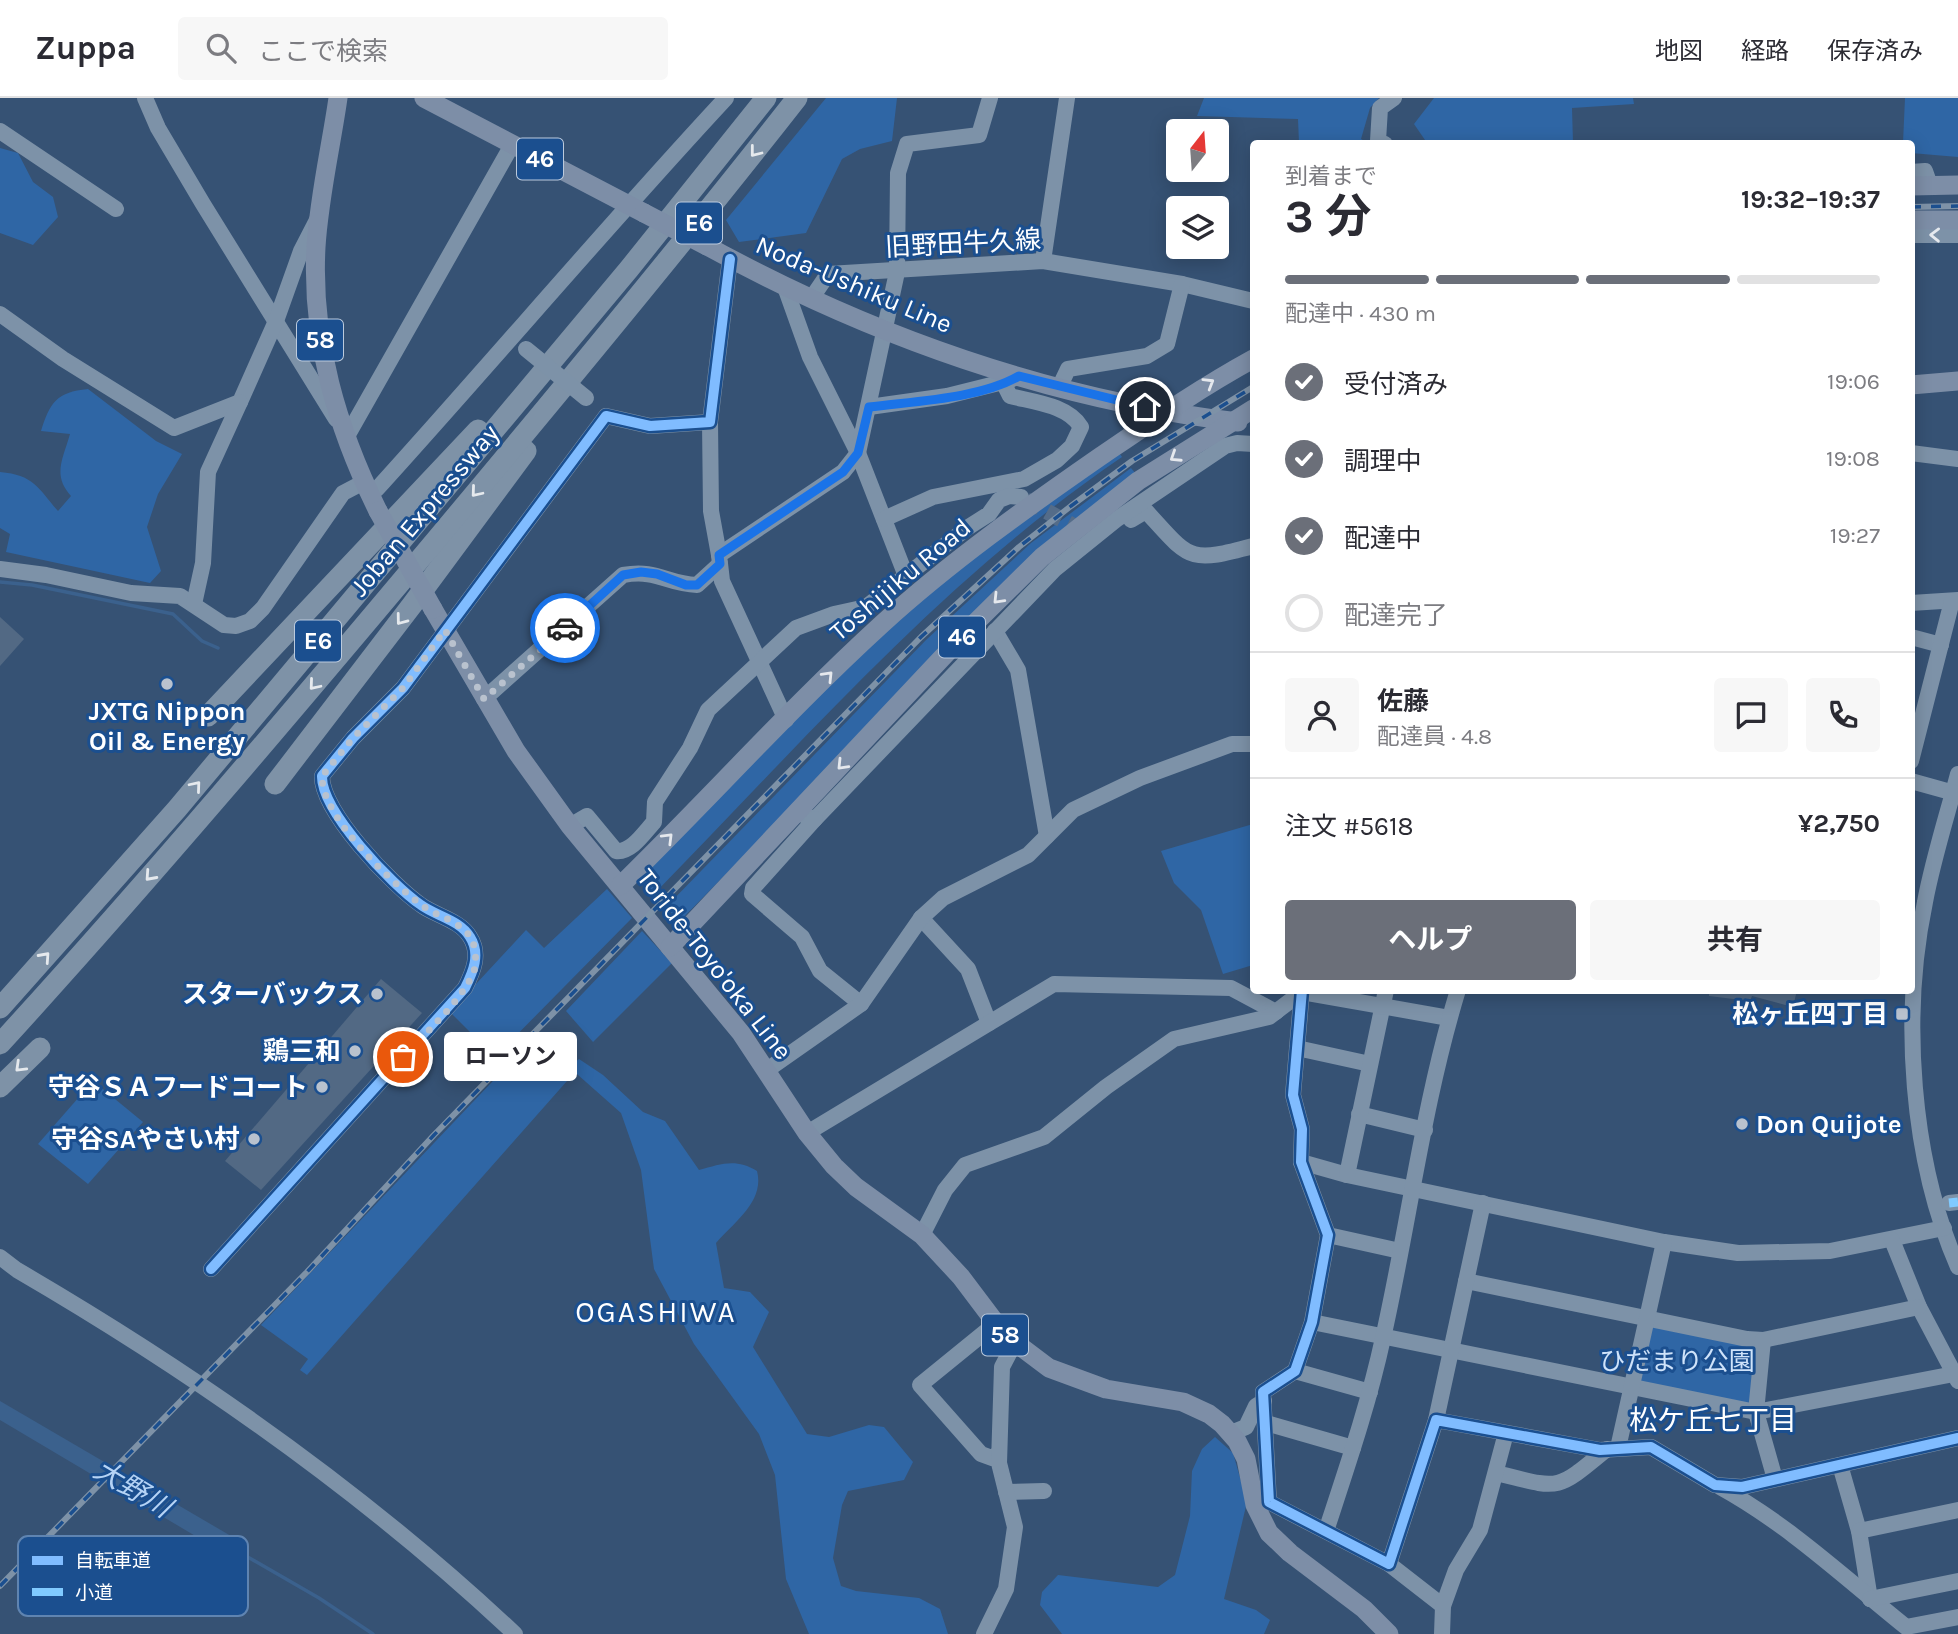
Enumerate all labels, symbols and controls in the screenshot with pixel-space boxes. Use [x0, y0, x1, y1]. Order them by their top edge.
search box [178, 17, 668, 80]
text: Zuppa [35, 29, 136, 67]
icon: search [202, 29, 240, 67]
text: ここで検索 [258, 36, 388, 67]
text: 地図 [1655, 37, 1703, 65]
text: 経路 [1741, 37, 1789, 65]
text: 保存済み [1827, 37, 1923, 65]
north arrow [1166, 119, 1228, 182]
map controls [1166, 119, 1229, 259]
road number: 46 [517, 138, 563, 180]
one-way arrow [751, 144, 764, 156]
text: 到着まで [1285, 163, 1377, 190]
text: 19:32–19:37 [1741, 184, 1880, 215]
text: 3 分 [1285, 190, 1371, 244]
button: layers [1166, 196, 1229, 259]
road number: E6 [676, 202, 722, 244]
street label: 旧野田牛久線 [884, 224, 1042, 263]
one-way arrow [1929, 227, 1939, 243]
street label: Noda-Ushiku Line [751, 229, 957, 340]
text: 配達中 · 430 m [1285, 300, 1436, 327]
road number: 58 [297, 320, 343, 360]
icon: check [1285, 363, 1323, 401]
text: 19:06 [1827, 368, 1880, 395]
text: 受付済み [1344, 369, 1448, 400]
pin [1115, 377, 1175, 437]
one-way arrow [1201, 379, 1214, 392]
icon: home [1126, 388, 1164, 426]
street label: Joban Expressway [343, 418, 505, 603]
icon: check [1285, 440, 1323, 478]
text: 19:08 [1826, 445, 1880, 472]
text: 調理中 [1344, 446, 1422, 477]
one-way arrow [1170, 449, 1183, 462]
one-way arrow [472, 484, 484, 497]
street label: Toshijiku Road [823, 511, 977, 647]
icon: check [1285, 517, 1323, 555]
text: 19:27 [1830, 522, 1880, 549]
text: 配達中 [1344, 523, 1422, 554]
one-way arrow [994, 591, 1007, 604]
courier [530, 593, 600, 663]
text: 配達完了 [1344, 600, 1448, 631]
icon: car [546, 609, 584, 647]
one-way arrow [397, 612, 410, 625]
road number: 46 [939, 616, 985, 658]
road number: E6 [295, 620, 341, 662]
one-way arrow [820, 671, 833, 684]
marker: JXTG Nippon Oil & Energy [159, 676, 175, 692]
one-way arrow [310, 677, 322, 690]
button: person [1285, 678, 1359, 752]
button: chat [1714, 678, 1788, 752]
button: phone [1806, 678, 1880, 752]
text: 佐藤 [1377, 686, 1429, 717]
place label: JXTG Nippon Oil & Energy [88, 696, 246, 757]
text: 配達員 · 4.8 [1377, 723, 1492, 750]
one-way arrow [837, 757, 850, 770]
one-way arrow [188, 782, 200, 795]
text: ¥2,750 [1798, 808, 1880, 839]
text: 注文 #5618 [1285, 811, 1414, 842]
one-way arrow [660, 833, 673, 846]
street label: Toride-Toyo'oka Line [631, 863, 799, 1066]
one-way arrow [146, 868, 158, 881]
button: ヘルプ [1285, 900, 1576, 980]
button: 共有 [1590, 900, 1880, 980]
one-way arrow [37, 952, 50, 965]
place label: スターバックス [182, 979, 363, 1010]
marker: スターバックス [369, 986, 385, 1002]
place label: 松ヶ丘四丁目 [1732, 999, 1888, 1030]
marker: 松ヶ丘四丁目 [1894, 1006, 1910, 1022]
pin [373, 1027, 433, 1087]
callout: ローソン [445, 1032, 578, 1082]
place label: 鶏三和 [263, 1036, 341, 1067]
icon: bag [384, 1038, 422, 1076]
marker: 鶏三和 [347, 1043, 363, 1059]
text: ローソン [465, 1043, 557, 1070]
one-way arrow [15, 1059, 28, 1072]
place label: 守谷ＳＡフードコート [48, 1072, 308, 1103]
marker: 守谷ＳＡフードコート [314, 1079, 330, 1095]
place label: Don Quijote [1756, 1109, 1901, 1140]
marker: Don Quijote [1734, 1116, 1750, 1132]
place label: 守谷SAやさい村 [51, 1124, 240, 1155]
marker: 守谷SAやさい村 [246, 1131, 262, 1147]
district label: OGASHIWA [575, 1294, 737, 1330]
road number: 58 [982, 1315, 1028, 1356]
park label: ひだまり公園 [1599, 1346, 1755, 1377]
district label: 松ケ丘七丁目 [1629, 1404, 1797, 1437]
water label: 大野川 [88, 1453, 180, 1526]
legend [18, 1536, 248, 1616]
text: 自転車道 [75, 1550, 151, 1572]
text: 小道 [75, 1582, 113, 1604]

